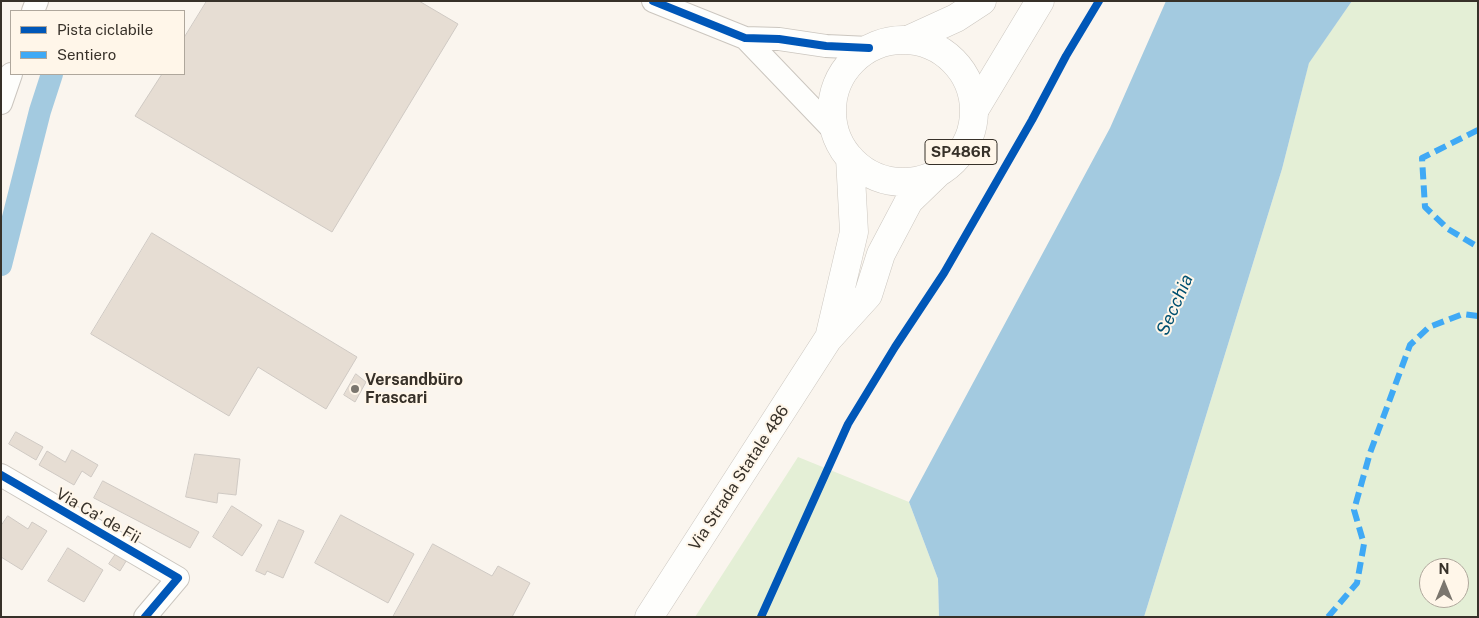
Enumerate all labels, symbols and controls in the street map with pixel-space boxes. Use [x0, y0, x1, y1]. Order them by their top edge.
legend [10, 10, 185, 75]
text: Pista ciclabile [57, 21, 153, 38]
text: Sentiero [57, 46, 116, 63]
road number: SP486R [925, 140, 997, 164]
water label: Secchia [1152, 271, 1198, 339]
place label: Versandbüro Frascari [365, 370, 463, 408]
marker: Versandbüro Frascari [349, 383, 361, 395]
street label: Via Strada Statale 486 [685, 402, 793, 554]
street label: Via Ca' de Fii [52, 484, 144, 548]
north arrow [1419, 558, 1469, 608]
text: N [1439, 561, 1449, 577]

